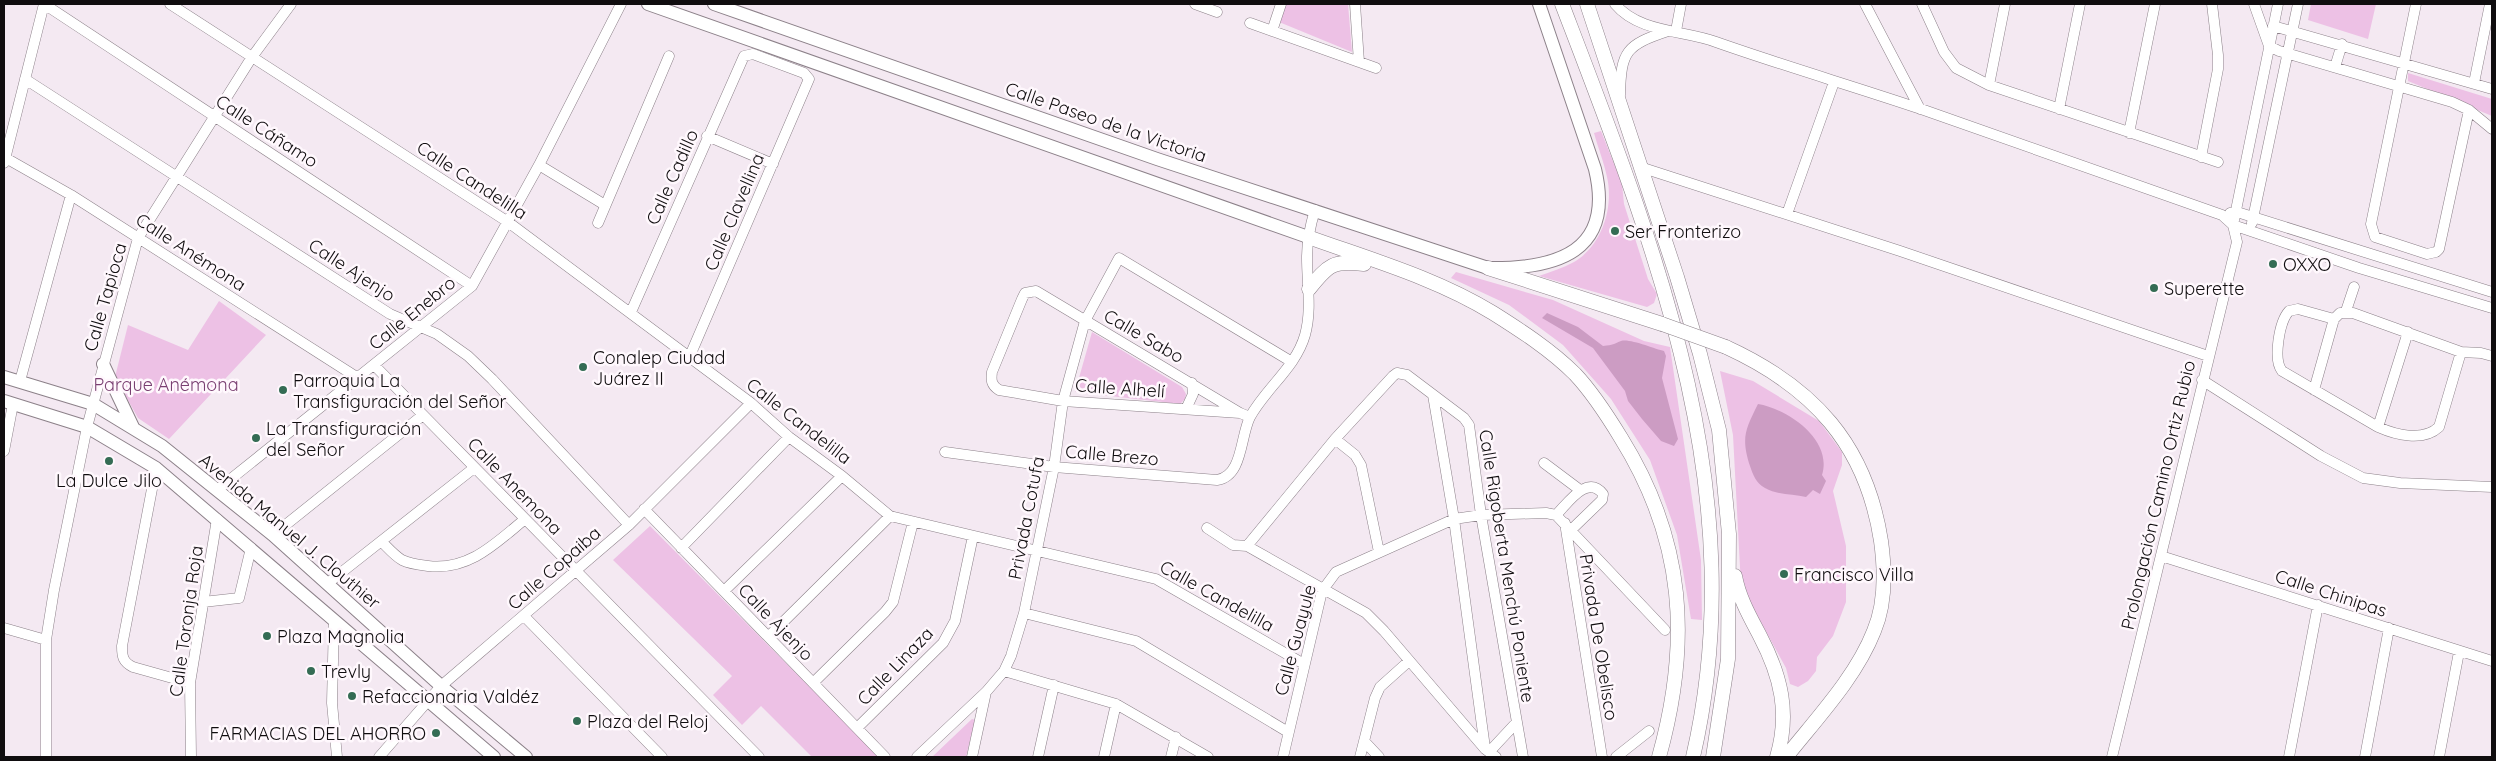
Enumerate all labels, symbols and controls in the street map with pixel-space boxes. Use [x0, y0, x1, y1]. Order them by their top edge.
street label: Calle Paseo de la Victoria [1002, 77, 1210, 167]
street label: Calle Cáñamo [212, 89, 322, 173]
street label: Calle Cadillo [641, 126, 703, 228]
street label: Calle Candelilla [412, 136, 532, 224]
street label: Calle Clavellina [699, 150, 769, 274]
street label: Calle Anémona [132, 208, 250, 296]
place label: Ser Fronterizo [1625, 220, 1741, 243]
marker: Ser Fronterizo [1609, 225, 1621, 237]
street label: Calle Ajenjo [304, 233, 400, 307]
street label: Calle Tapioca [79, 240, 131, 354]
place label: OXXO [2283, 253, 2331, 276]
marker: OXXO [2267, 258, 2279, 270]
street label: Calle Enebro [364, 271, 460, 355]
place label: Superette [2164, 277, 2244, 300]
marker: Superette [2148, 282, 2160, 294]
street label: Calle Sabo [1100, 304, 1188, 368]
place label: Conalep Ciudad Juárez II [593, 346, 725, 390]
street label: Prolongación Camino Ortiz Rubio [2116, 358, 2200, 632]
marker: Conalep Ciudad Juárez II [577, 361, 589, 373]
place label: Parroquia La Transfiguración del Señor [293, 369, 507, 413]
park label: Parque Anémona [93, 373, 239, 396]
street label: Calle Candelilla [742, 373, 856, 469]
street label: Calle Alhelí [1074, 373, 1166, 403]
marker: Parroquia La Transfiguración del Señor [277, 384, 289, 396]
place label: La Transfiguración del Señor [266, 417, 421, 461]
street label: Calle Rigoberta Menchú Poniente [1474, 428, 1540, 704]
marker: La Transfiguración del Señor [250, 432, 262, 444]
street label: Calle Anemona [463, 432, 567, 540]
street label: Calle Brezo [1064, 439, 1160, 471]
street label: Avenida Manuel J. Clouthier [195, 448, 386, 614]
street label: Privada Cotufa [1003, 454, 1049, 582]
marker: La Dulce Jilo [103, 455, 115, 467]
place label: La Dulce Jilo [56, 469, 162, 492]
street label: Calle Copaiba [503, 521, 605, 615]
street label: Calle Toronja Roja [164, 544, 208, 698]
street label: Privada De Obelisco [1574, 552, 1624, 722]
street label: Calle Candelilla [1156, 555, 1278, 637]
place label: Francisco Villa [1794, 563, 1914, 586]
street label: Calle Chinipas [2272, 564, 2390, 622]
marker: Francisco Villa [1778, 568, 1790, 580]
street label: Calle Ajenjo [733, 579, 819, 665]
street label: Calle Guayule [1269, 582, 1321, 698]
street label: Calle Linaza [852, 622, 938, 710]
place label: Plaza Magnolia [277, 625, 404, 648]
marker: Plaza Magnolia [261, 630, 273, 642]
place label: Trevly [321, 660, 371, 683]
marker: Trevly [305, 665, 317, 677]
place label: Refaccionaria Valdéz [362, 685, 539, 708]
marker: Refaccionaria Valdéz [346, 690, 358, 702]
place label: Plaza del Reloj [587, 710, 709, 733]
marker: Plaza del Reloj [571, 715, 583, 727]
place label: FARMACIAS DEL AHORRO [210, 722, 426, 745]
marker: FARMACIAS DEL AHORRO [430, 727, 442, 739]

